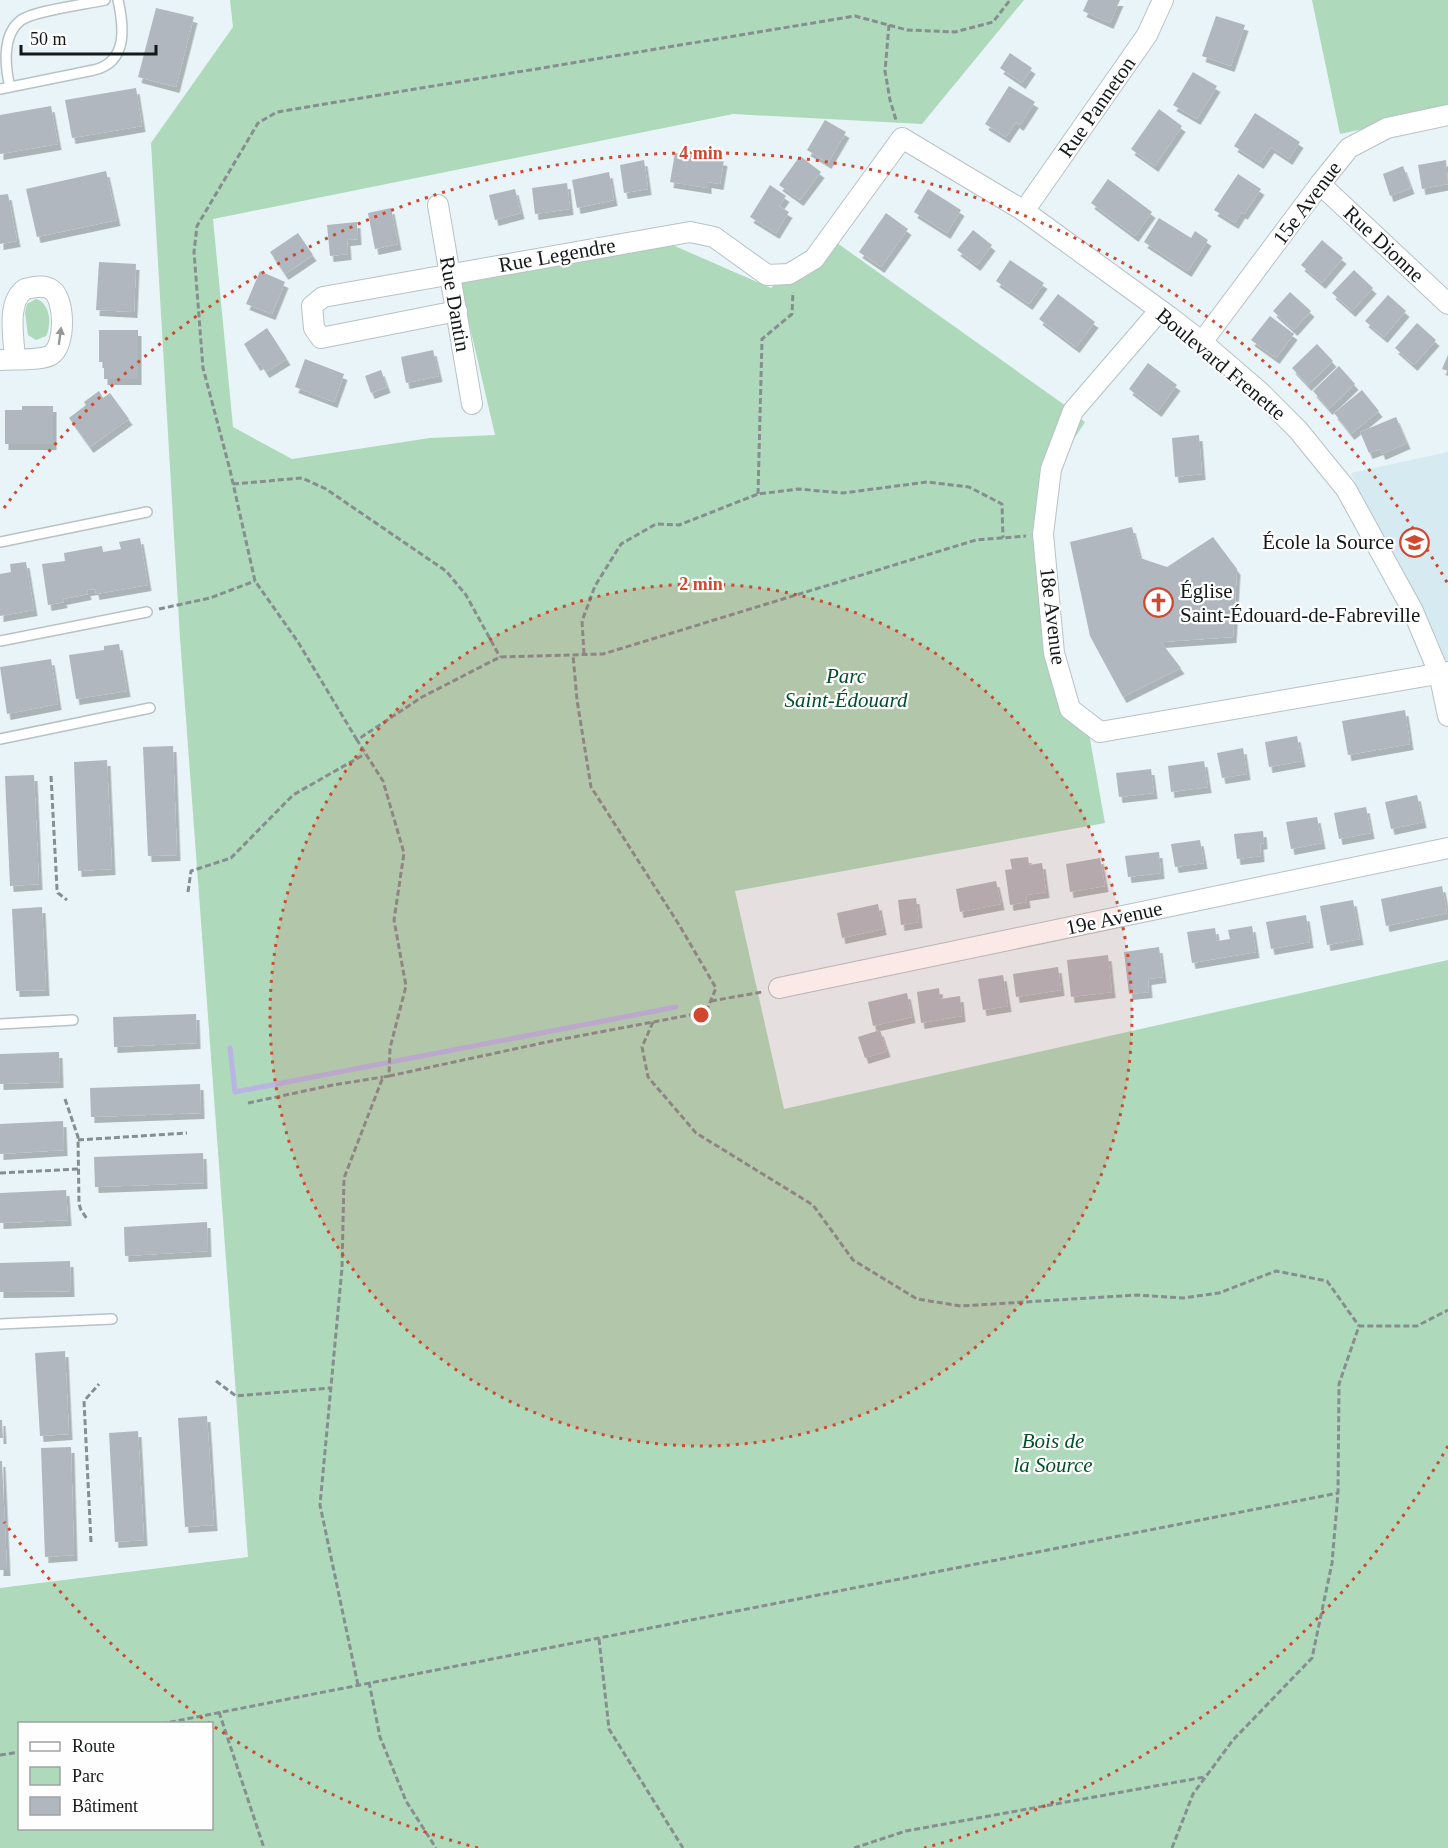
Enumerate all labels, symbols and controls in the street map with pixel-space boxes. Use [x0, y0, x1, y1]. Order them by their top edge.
scale bar [21, 18, 156, 56]
text: 50 m [30, 29, 67, 49]
street label: Rue Panneton [1054, 52, 1141, 162]
text: 4 min [679, 143, 723, 163]
street label: 15e Avenue [1268, 157, 1346, 249]
street label: Rue Dionne [1339, 201, 1429, 287]
street label: Rue Legendre [497, 233, 617, 277]
street label: Rue Dantin [435, 255, 475, 354]
street label: Boulevard Frenette [1151, 303, 1291, 425]
one-way arrow [55, 327, 64, 346]
school or university icon: École la Source [1399, 526, 1431, 558]
place label: École la Source [1262, 530, 1394, 554]
street label: 18e Avenue [1035, 566, 1071, 666]
text: 2 min [679, 574, 723, 594]
place label: Église Saint-Édouard-de-Fabreville [1180, 579, 1420, 627]
church icon: Église Saint-Édouard-de-Fabreville [1143, 587, 1175, 619]
park label: Parc Saint-Édouard [785, 664, 908, 712]
street label: 19e Avenue [1063, 896, 1165, 940]
centre of rings [691, 1005, 711, 1025]
park label: Bois de la Source [1013, 1429, 1093, 1477]
legend [18, 1722, 213, 1830]
text: Route [72, 1736, 115, 1756]
text: Parc [72, 1766, 104, 1786]
text: Bâtiment [72, 1796, 138, 1816]

